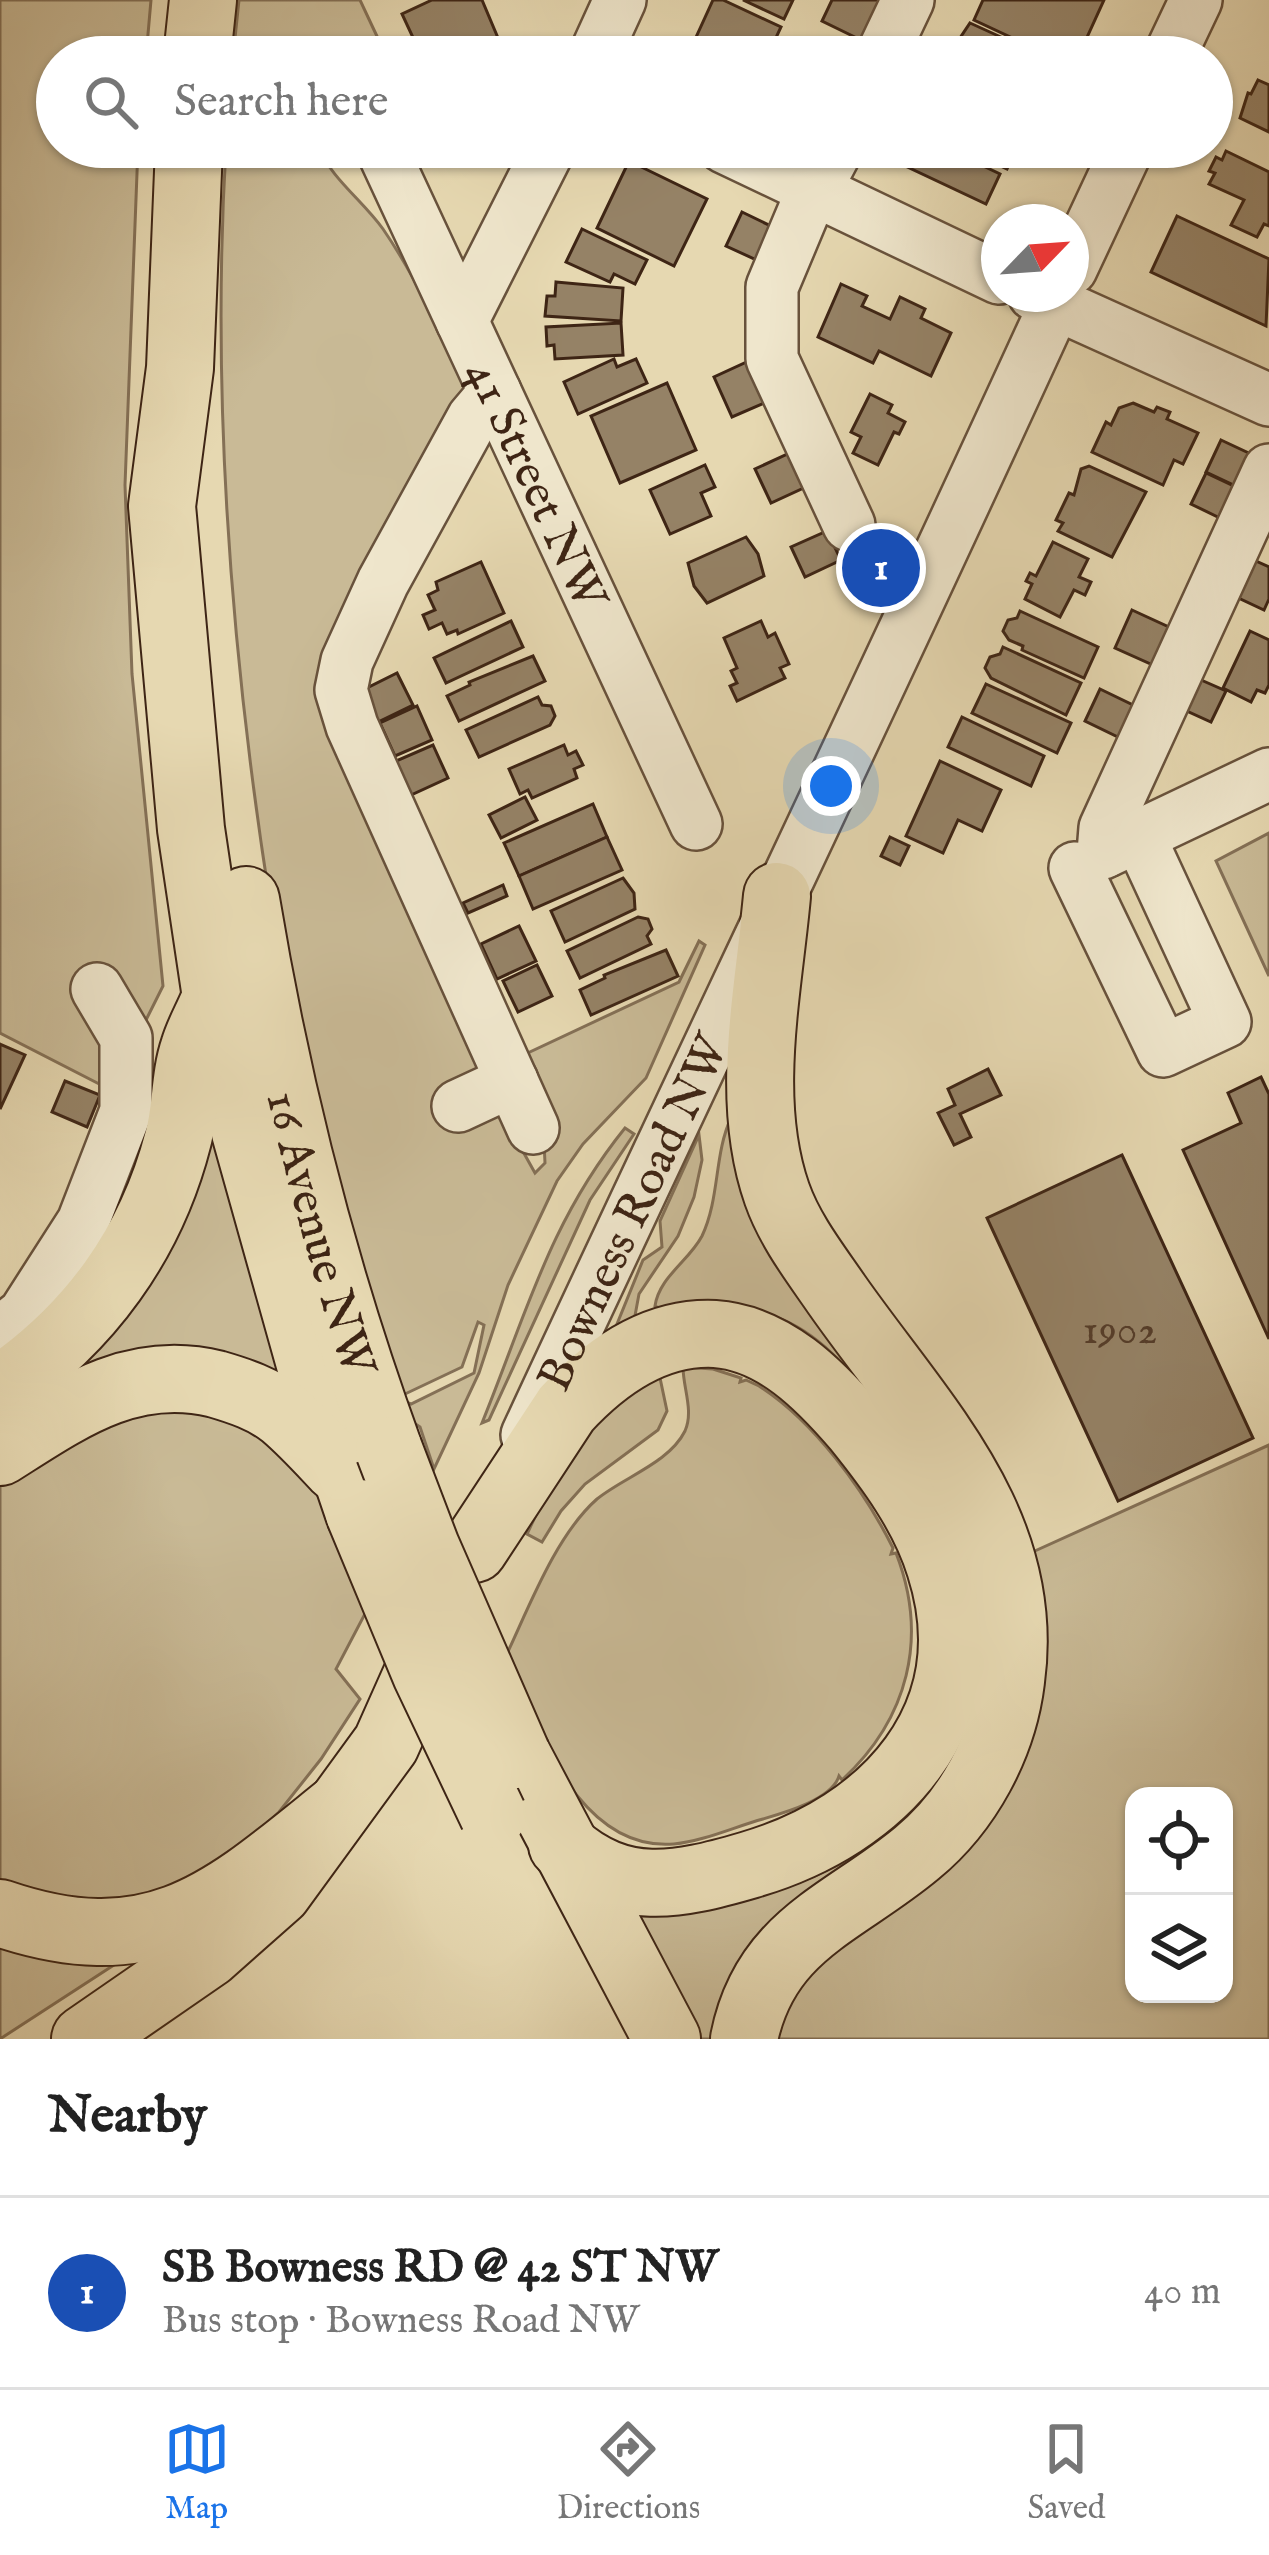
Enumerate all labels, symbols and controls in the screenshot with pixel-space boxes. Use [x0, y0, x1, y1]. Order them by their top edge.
search box [36, 36, 1233, 168]
icon: search [78, 69, 144, 135]
text: Search here [174, 74, 388, 131]
north arrow [981, 204, 1089, 312]
street label: 41 Street NW [450, 351, 619, 623]
pin: 1 [842, 523, 920, 613]
your location [801, 756, 861, 816]
street label: Bowness Road NW [526, 1024, 745, 1402]
street label: 16 Avenue NW [251, 1086, 388, 1387]
house number: 1902 [1083, 1305, 1157, 1358]
map controls [1125, 1787, 1233, 2003]
button: locate [1125, 1787, 1233, 1895]
button: layers [1125, 1895, 1233, 2003]
text: Nearby [48, 2085, 207, 2150]
text: SB Bowness RD @ 42 ST NW [162, 2240, 718, 2297]
text: 1 [80, 2268, 94, 2317]
text: 40 m [1144, 2268, 1221, 2317]
text: Bus stop · Bowness Road NW [162, 2297, 639, 2346]
tab: Map [164, 2416, 230, 2530]
tab: Directions [557, 2416, 700, 2530]
tab: Saved [1027, 2416, 1105, 2530]

